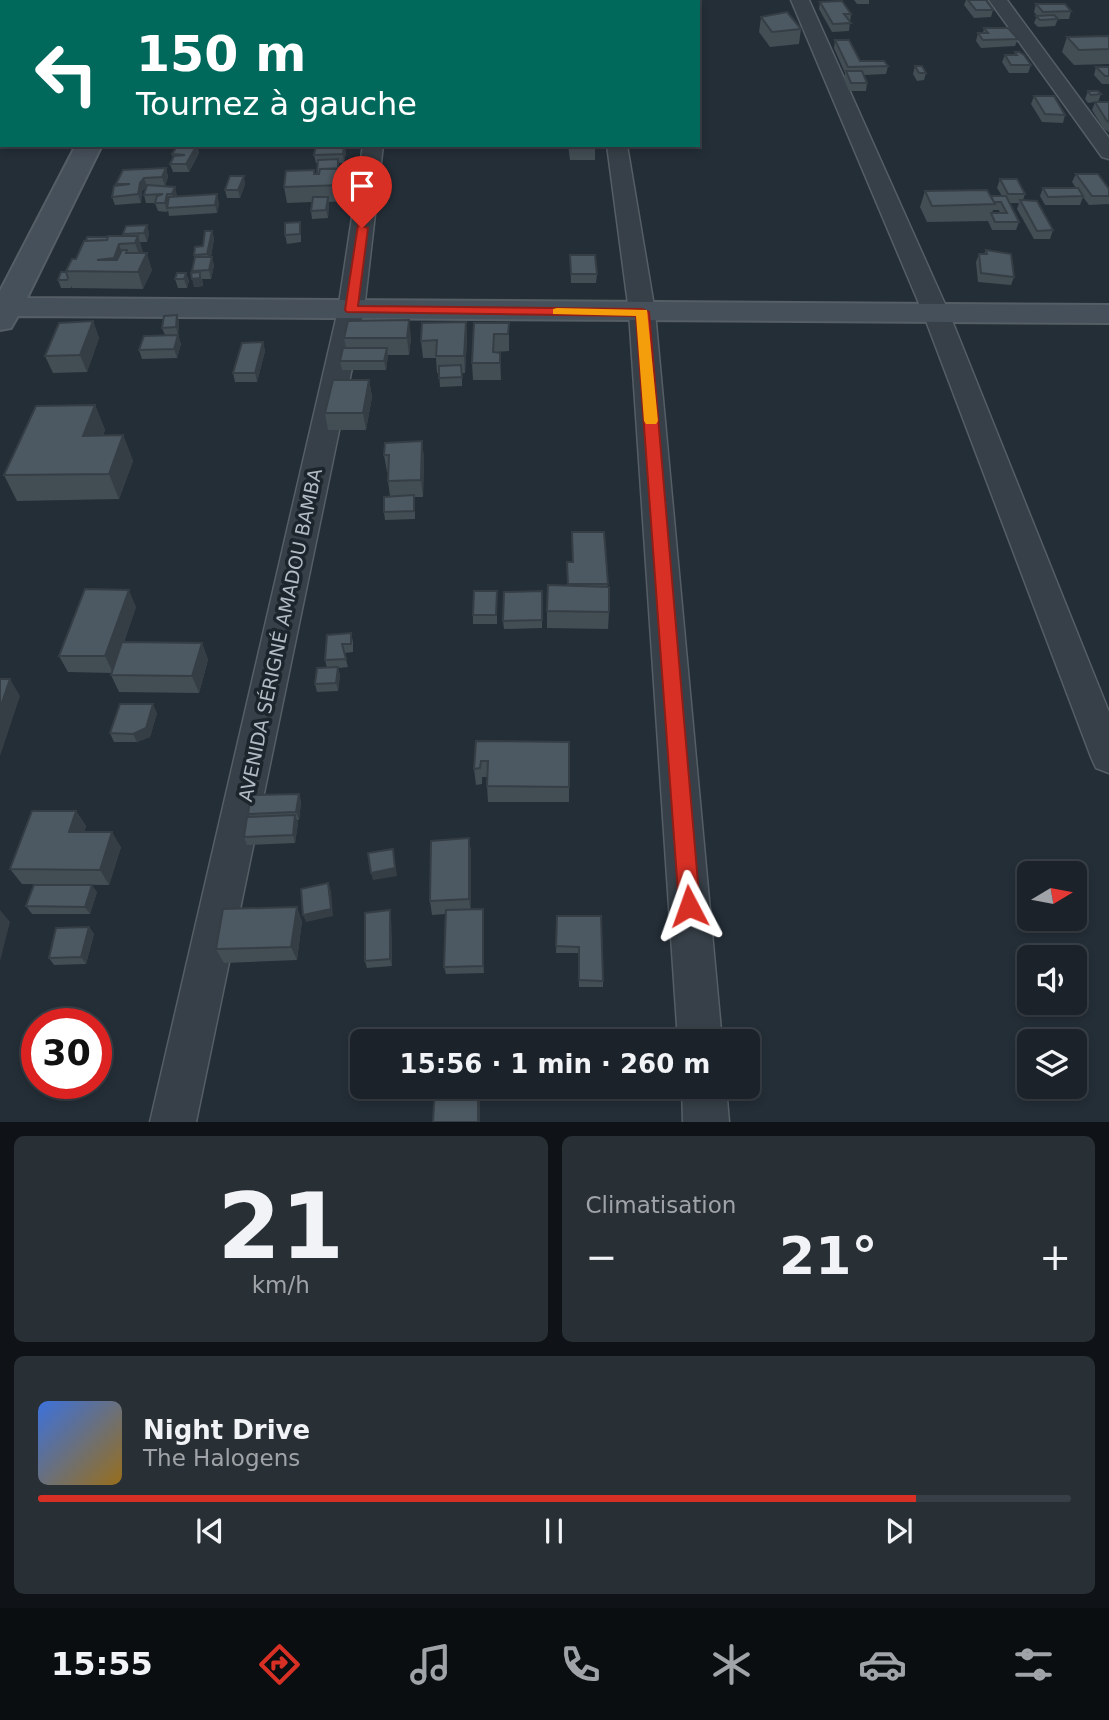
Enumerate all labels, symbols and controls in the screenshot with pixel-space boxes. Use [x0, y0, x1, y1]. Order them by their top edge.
text: 150 m [136, 26, 306, 83]
icon: left [21, 28, 112, 119]
text: Tournez à gauche [136, 85, 417, 123]
pin [332, 156, 392, 228]
icon: arrive [343, 167, 381, 205]
street label: AVENIDA SÉRIGNÉ AMADOU BAMBA [234, 466, 326, 804]
north arrow [1017, 861, 1087, 931]
map controls [1017, 861, 1087, 1099]
position arrow [652, 869, 726, 943]
button: sound [1017, 945, 1087, 1015]
speed limit sign: 30 [21, 1008, 112, 1099]
button: layers [1017, 1029, 1087, 1099]
text: 15:56 · 1 min · 260 m [400, 1049, 710, 1079]
text: 21 [217, 1174, 344, 1279]
text: Climatisation [586, 1192, 736, 1218]
text: 21° [779, 1226, 877, 1286]
text: − [586, 1235, 617, 1279]
text: + [1039, 1235, 1071, 1279]
text: km/h [252, 1272, 310, 1298]
text: Night Drive [143, 1415, 310, 1445]
text: The Halogens [143, 1445, 300, 1471]
icon: previous [191, 1512, 229, 1550]
icon: pause [535, 1512, 573, 1550]
icon: next [880, 1512, 918, 1550]
icon: directions [255, 1640, 304, 1689]
icon: music [406, 1640, 455, 1689]
icon: phone [556, 1640, 605, 1689]
icon: climate [707, 1640, 756, 1689]
icon: car [858, 1640, 907, 1689]
icon: filters [1009, 1640, 1058, 1689]
text: 15:55 [51, 1645, 153, 1683]

